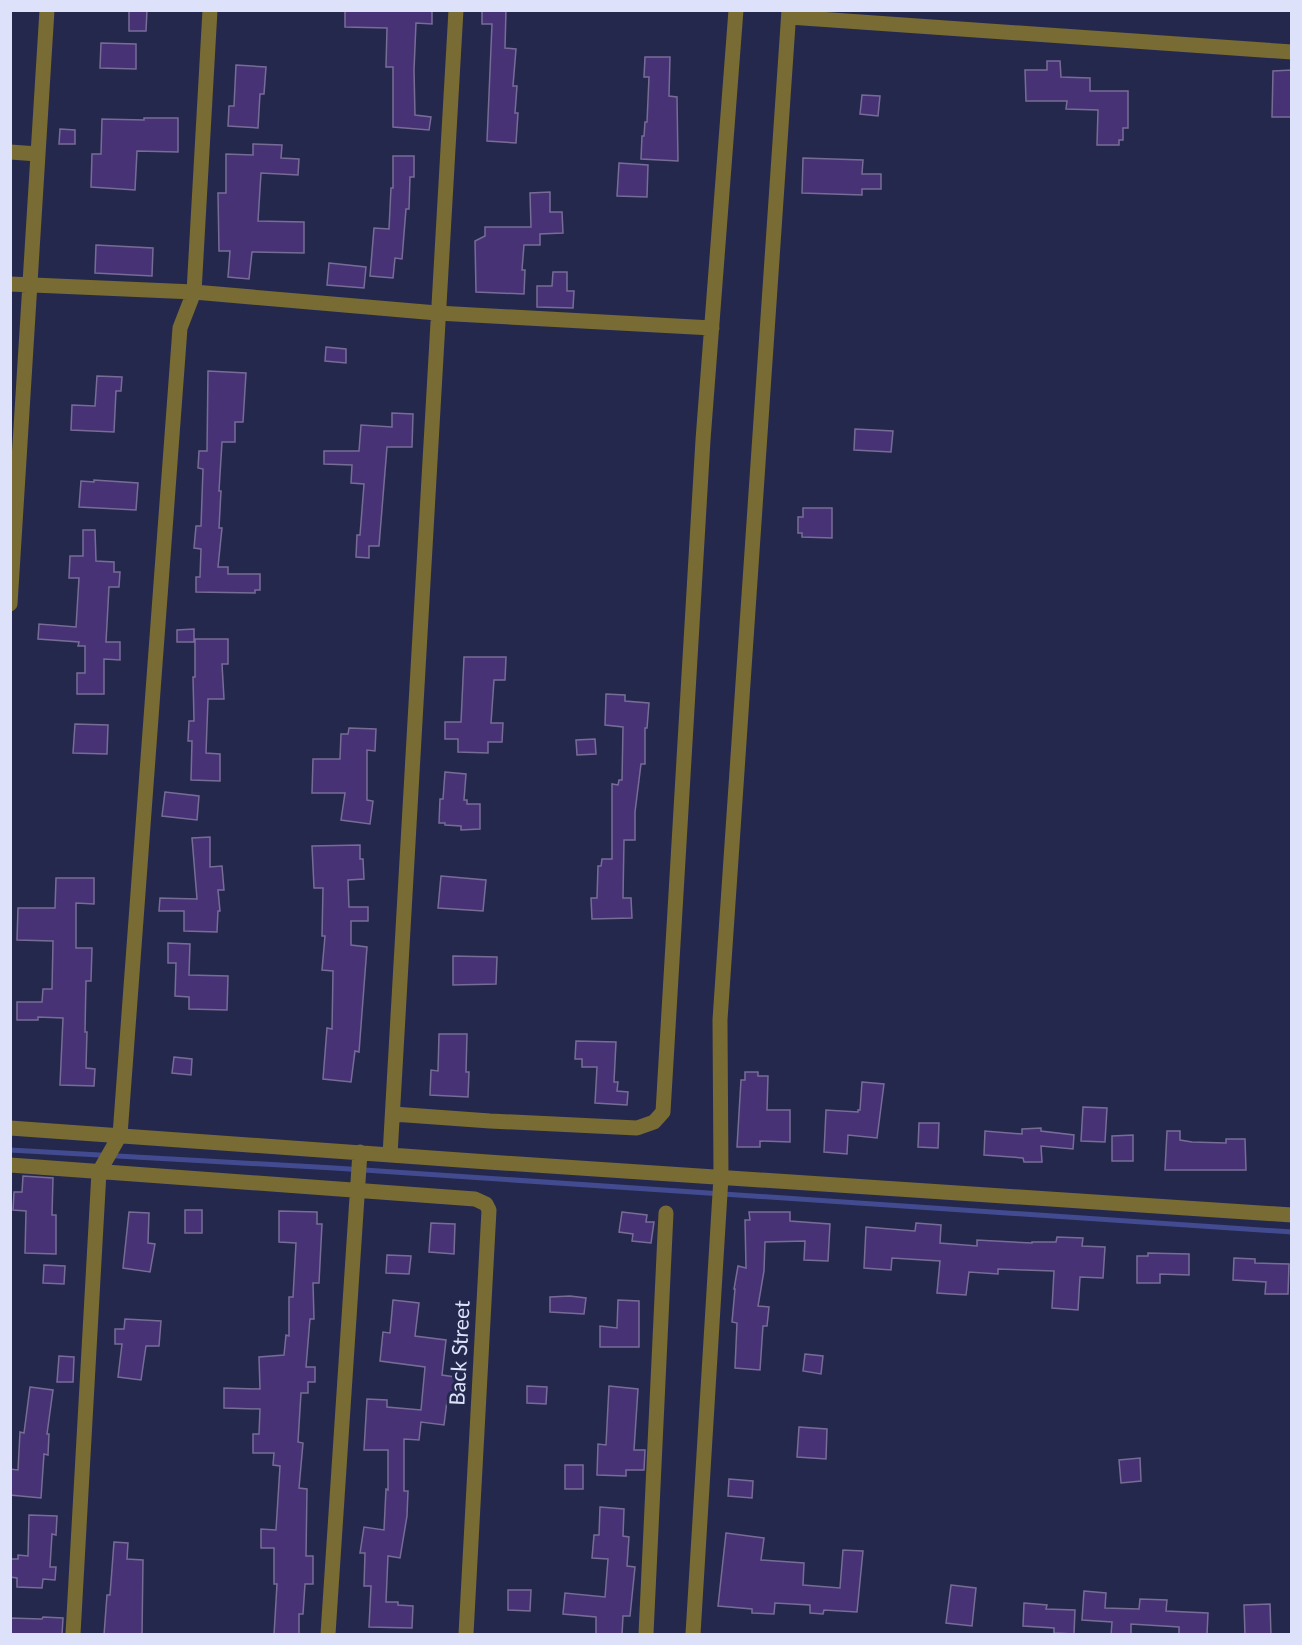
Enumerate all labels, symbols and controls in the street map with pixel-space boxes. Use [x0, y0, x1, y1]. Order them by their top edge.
street label: Back Street [443, 1299, 474, 1406]

